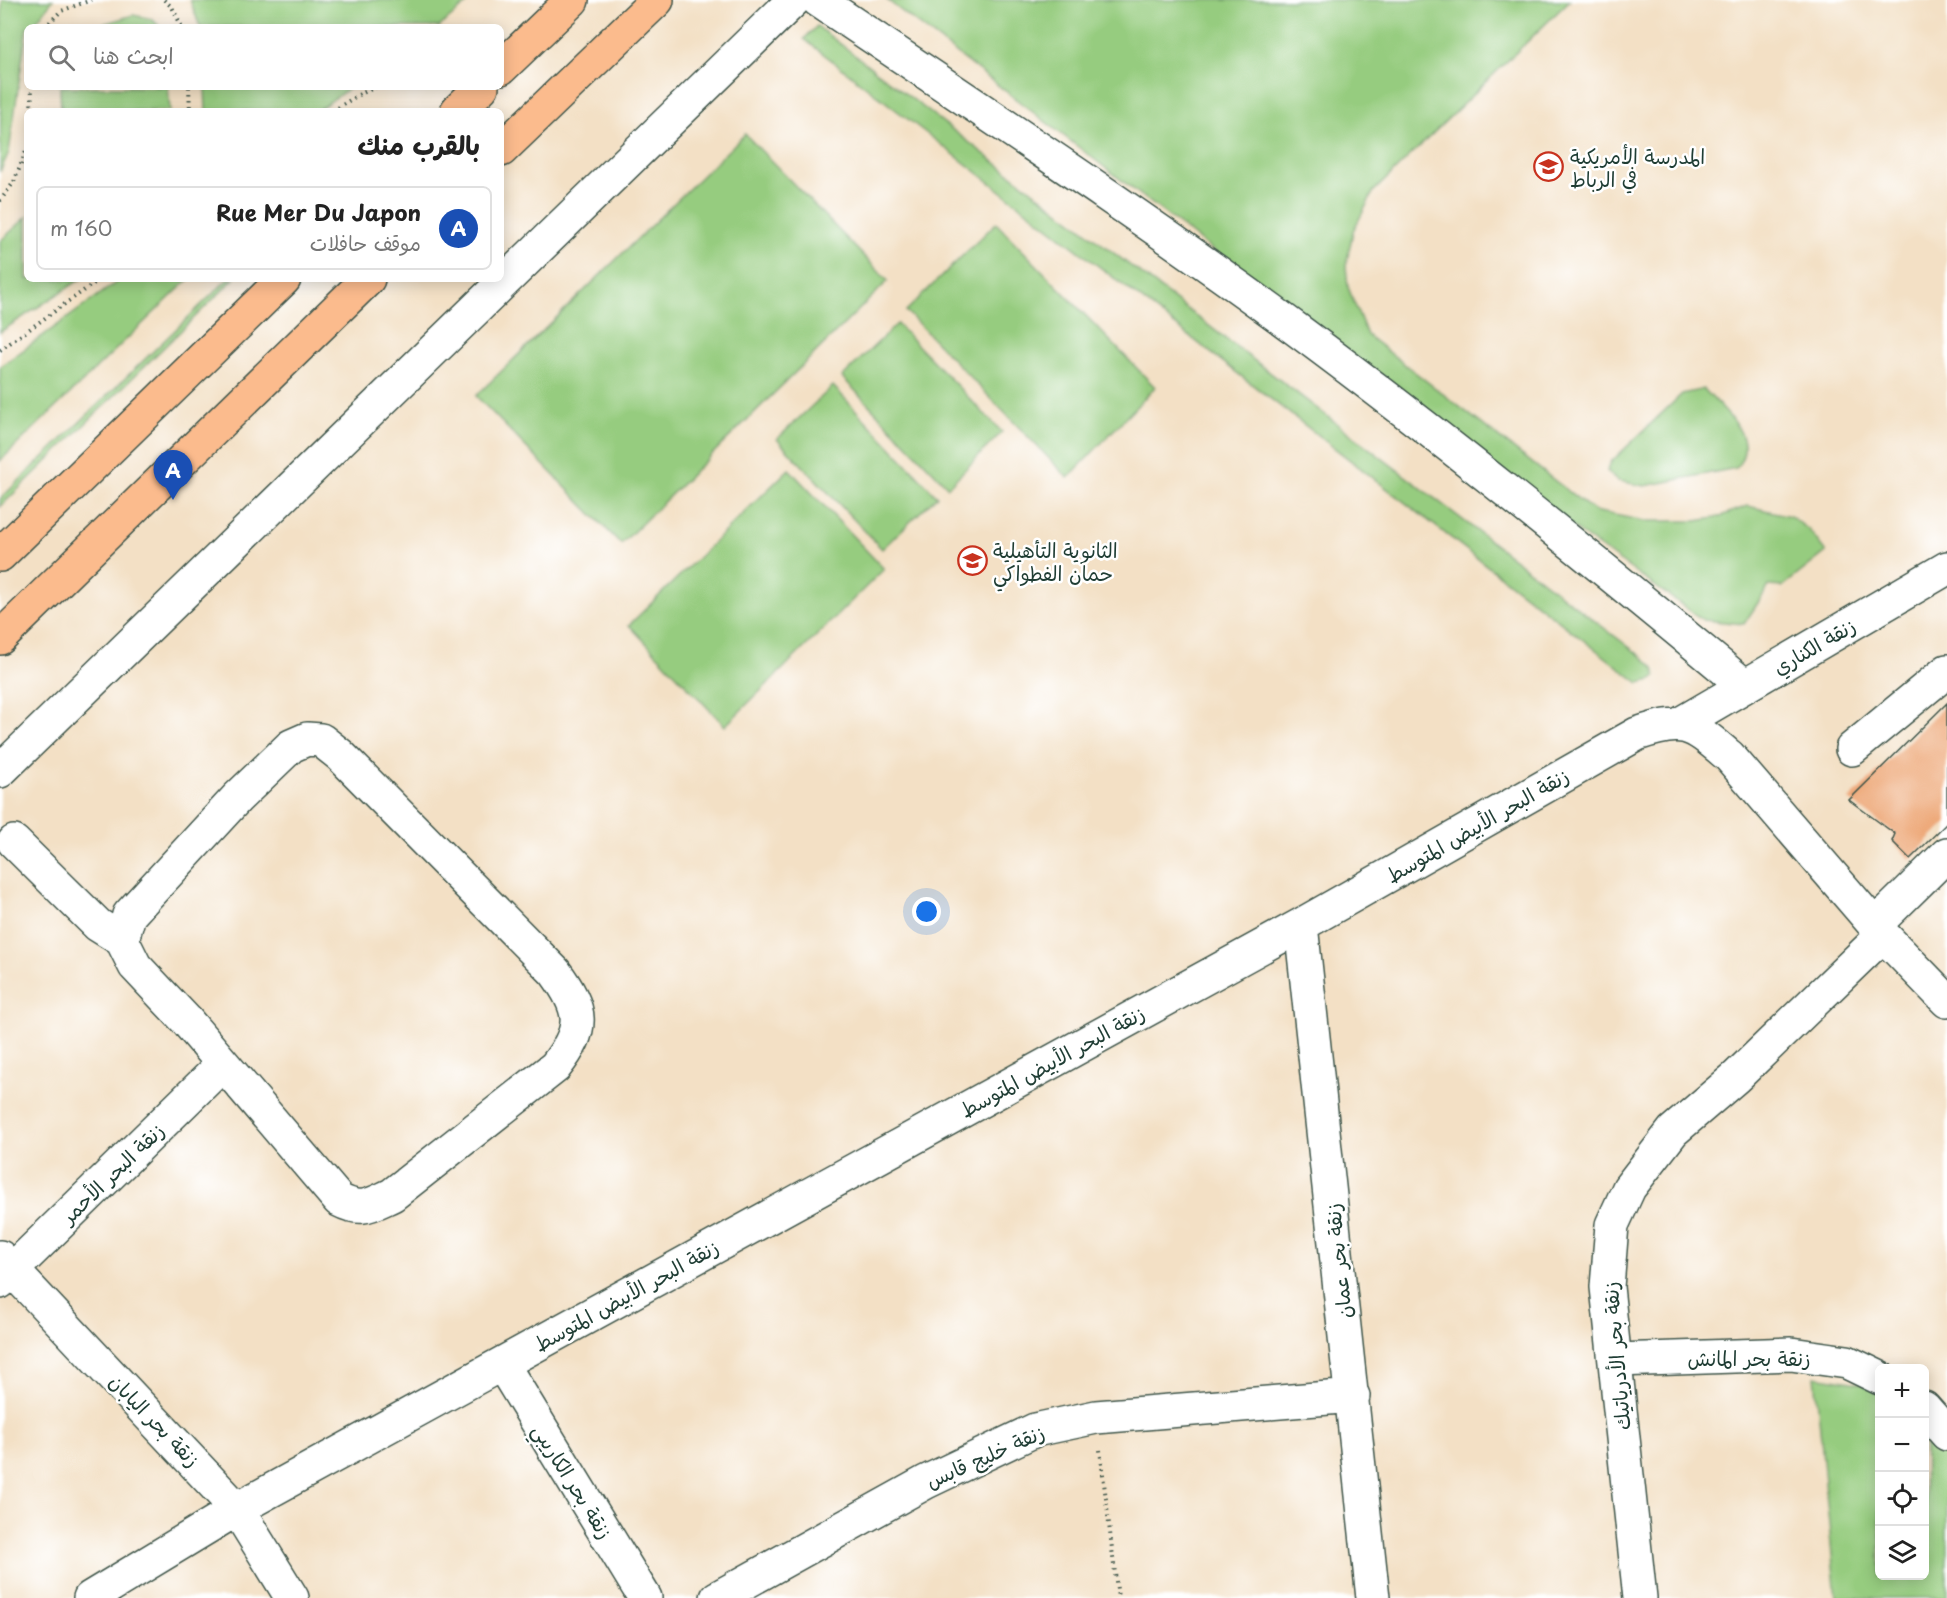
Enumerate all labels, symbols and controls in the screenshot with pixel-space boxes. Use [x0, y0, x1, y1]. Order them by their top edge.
search box [24, 24, 504, 90]
text: ابحث هنا [93, 38, 174, 71]
icon: search [45, 41, 78, 74]
text: بالقرب منك [358, 125, 480, 164]
place label: المدرسة الأمريكية في الرباط [1570, 141, 1705, 194]
school or university icon: المدرسة الأمريكية في الرباط [1533, 151, 1565, 183]
text: Rue Mer Du Japon [216, 195, 421, 228]
text: 160 m [50, 213, 112, 243]
text: A [451, 213, 466, 243]
text: موقف حافلات [310, 228, 421, 258]
pin: A [154, 450, 192, 500]
place label: الثانوية التأهيلية حمان الفطواكي [993, 535, 1118, 592]
school or university icon: الثانوية التأهيلية حمان الفطواكي [956, 545, 988, 577]
street label: زنقة الكناري [1767, 610, 1861, 683]
street label: زنقة البحر الأبيض المتوسط [1380, 760, 1574, 890]
your location [912, 897, 941, 926]
street label: زنقة البحر الأبيض المتوسط [954, 998, 1150, 1124]
street label: زنقة البحر الأحمر [52, 1116, 171, 1232]
street label: زنقة بحر عمان [1317, 1202, 1359, 1320]
street label: زنقة البحر الأبيض المتوسط [528, 1232, 724, 1358]
street label: زنقة بحر الأدرياتيك [1595, 1280, 1637, 1432]
street label: زنقة بحر المانش [1687, 1343, 1811, 1373]
map controls [1875, 1364, 1929, 1580]
button: + [1875, 1364, 1929, 1418]
street label: زنقة بحر اليابان [103, 1367, 207, 1473]
street label: زنقة بحر الكاريبي [522, 1417, 620, 1547]
street label: زنقة خليج قابس [921, 1417, 1049, 1495]
button: − [1875, 1418, 1929, 1472]
button: locate [1875, 1472, 1929, 1526]
button: layers [1875, 1526, 1929, 1580]

